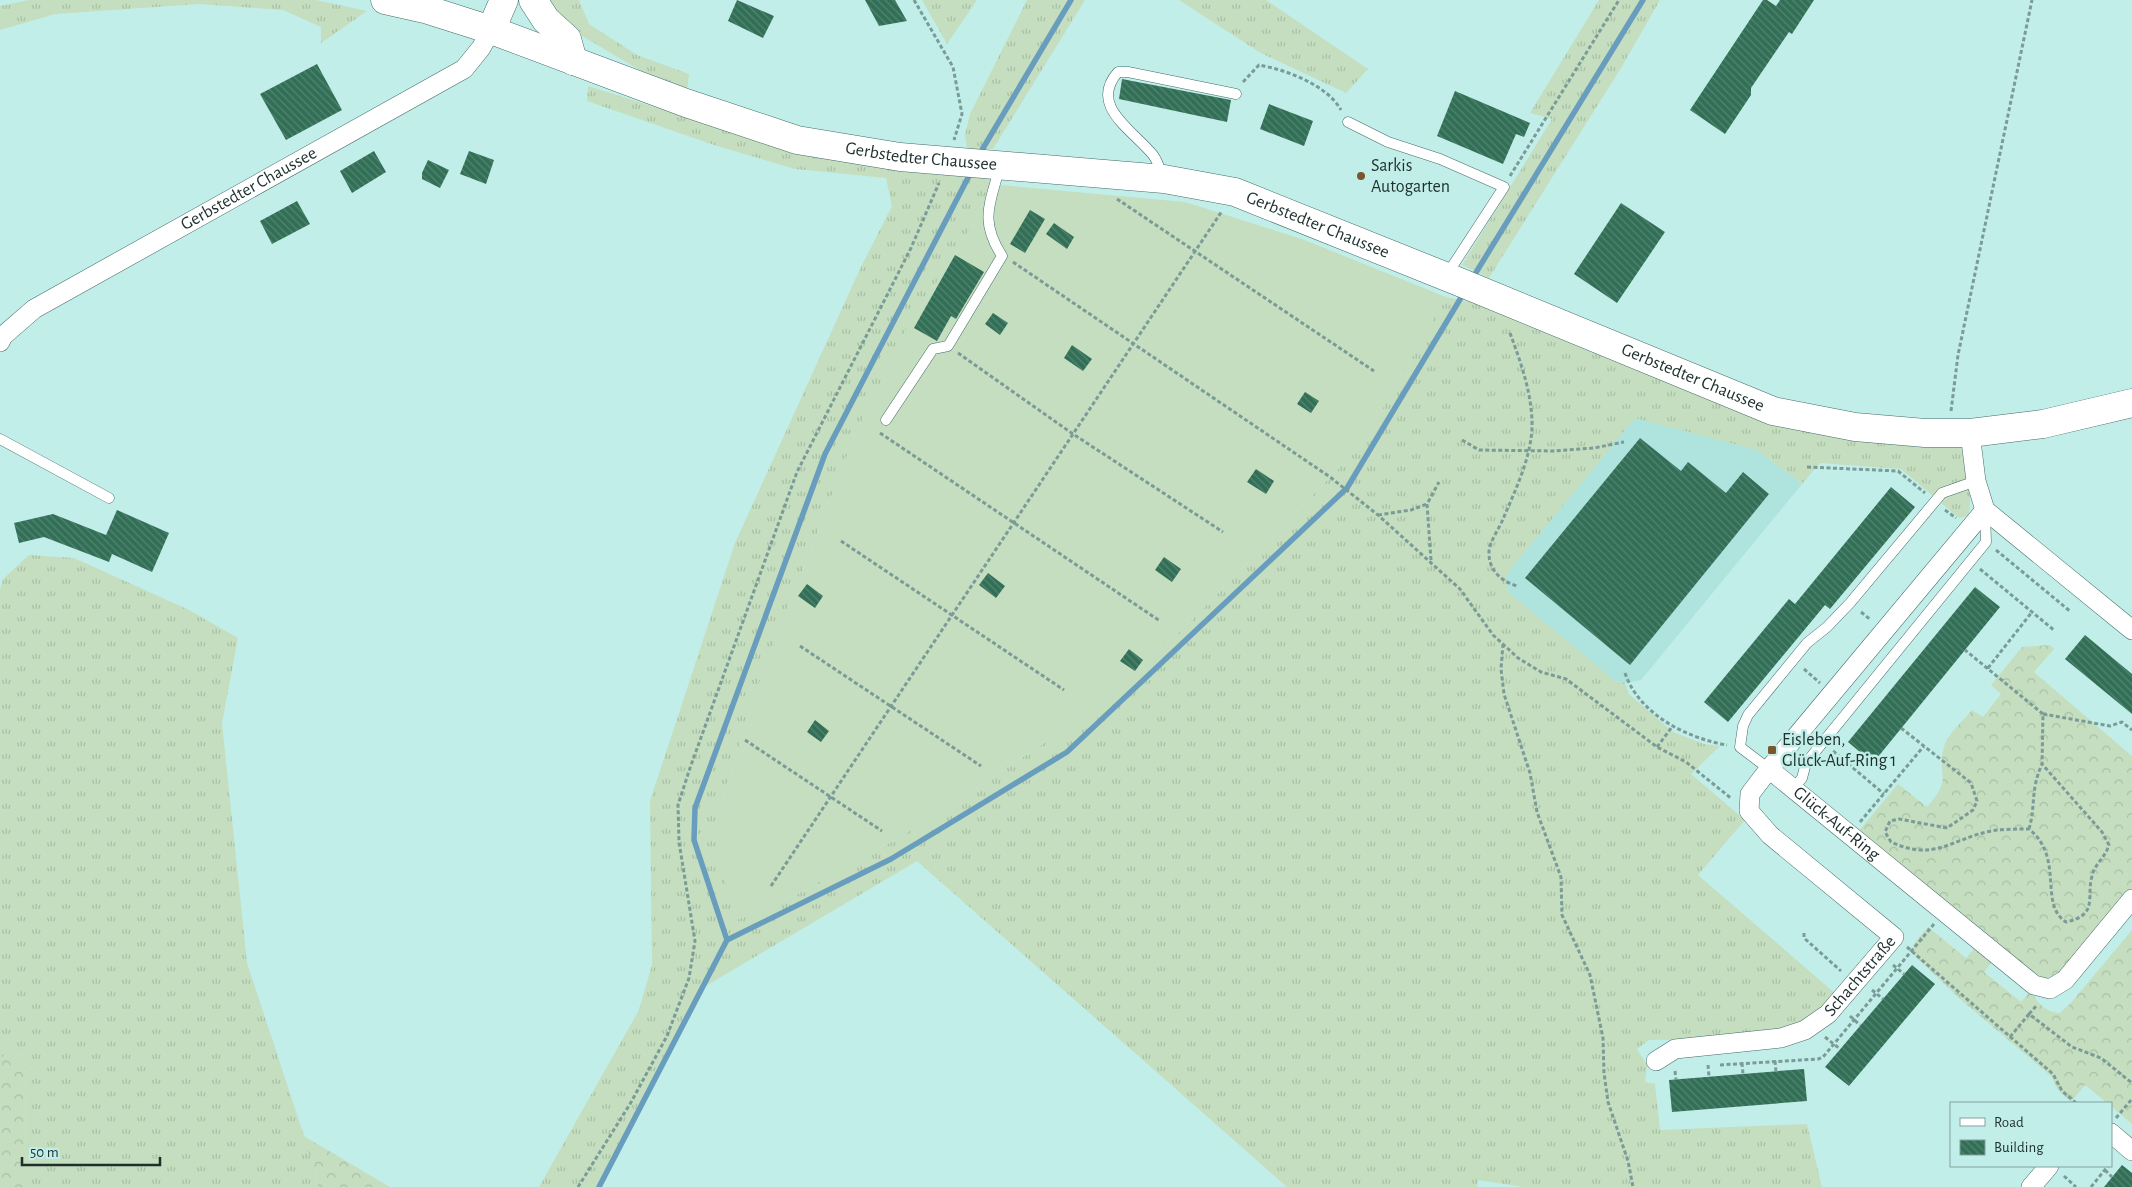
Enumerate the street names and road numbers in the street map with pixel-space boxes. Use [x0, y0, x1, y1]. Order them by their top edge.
street label: Gerbstedter Chaussee [844, 139, 998, 174]
street label: Gerbstedter Chaussee [178, 144, 320, 234]
street label: Gerbstedter Chaussee [1243, 188, 1392, 262]
street label: Gerbstedter Chaussee [1619, 341, 1767, 415]
street label: Glück-Auf-Ring [1790, 784, 1883, 864]
street label: Schachtstraße [1821, 933, 1900, 1020]

